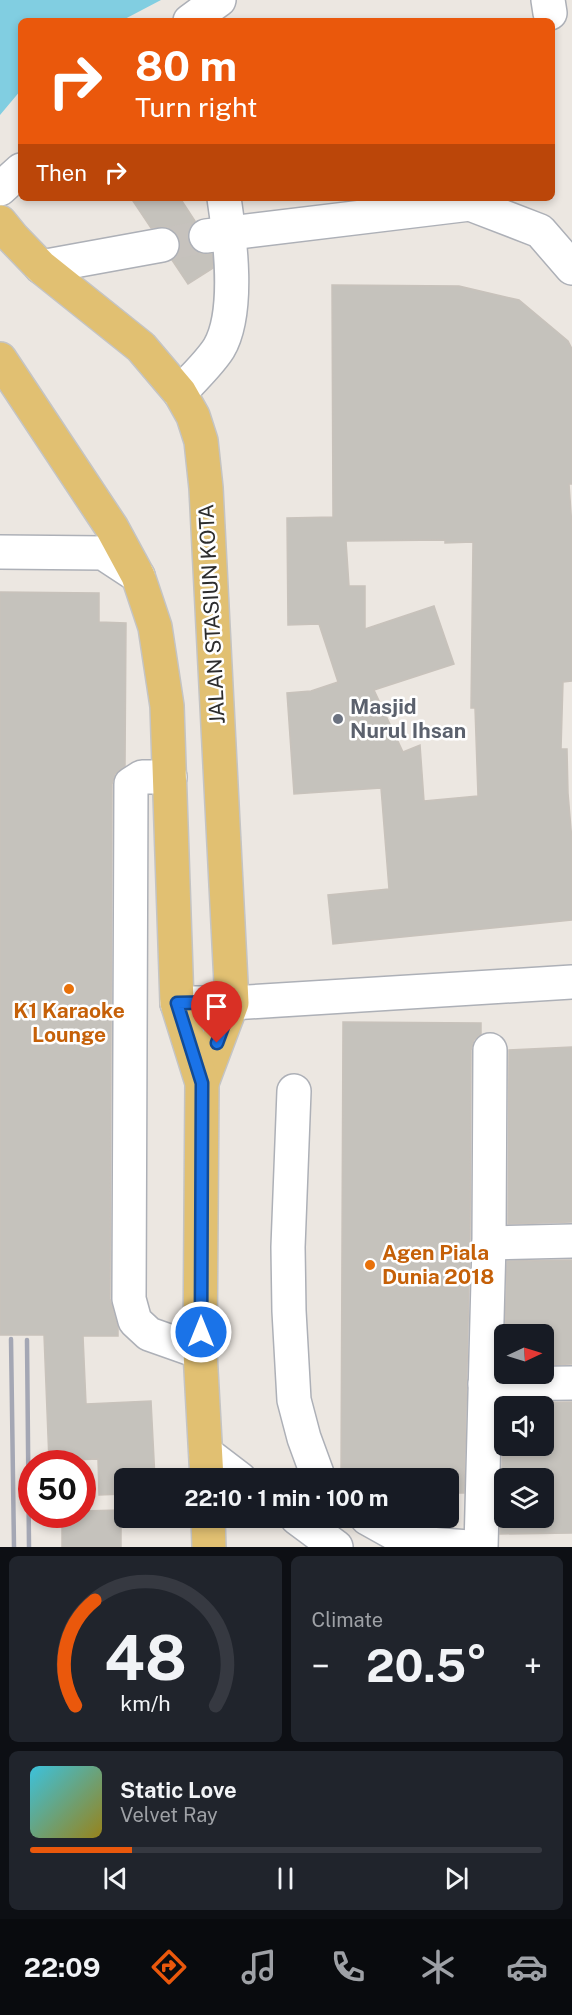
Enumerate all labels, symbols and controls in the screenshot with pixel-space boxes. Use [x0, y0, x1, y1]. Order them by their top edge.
text: 80 m [135, 41, 237, 90]
icon: right [36, 42, 114, 120]
text: Turn right [135, 91, 258, 123]
icon: right [99, 156, 132, 189]
text: Then [36, 160, 87, 186]
street label: JALAN STASIUN KOTA [193, 503, 230, 725]
place label: Masjid Nurul Ihsan [350, 694, 466, 743]
marker: Masjid Nurul Ihsan [331, 712, 345, 726]
pin [191, 981, 242, 1043]
marker: K1 Karaoke Lounge [62, 982, 76, 996]
icon: arrive [200, 990, 233, 1023]
place label: K1 Karaoke Lounge [13, 998, 125, 1047]
place label: Agen Piala Dunia 2018 [382, 1240, 494, 1289]
marker: Agen Piala Dunia 2018 [363, 1258, 377, 1272]
position arrow [169, 1300, 233, 1364]
north arrow [494, 1324, 554, 1384]
map controls [494, 1324, 554, 1528]
button: sound [494, 1396, 554, 1456]
speed limit sign: 50 [18, 1450, 96, 1528]
button: layers [494, 1468, 554, 1528]
text: 22:10 · 1 min · 100 m [185, 1485, 389, 1511]
text: Climate [312, 1608, 383, 1632]
text: 48 [104, 1621, 187, 1694]
text: 20.5° [366, 1639, 487, 1692]
text: − [312, 1647, 330, 1685]
text: + [524, 1647, 542, 1685]
text: km/h [120, 1691, 170, 1716]
text: Static Love [120, 1777, 237, 1803]
text: Velvet Ray [120, 1803, 218, 1827]
icon: previous [99, 1862, 132, 1895]
icon: pause [269, 1862, 302, 1895]
icon: next [440, 1862, 473, 1895]
icon: directions [148, 1946, 190, 1988]
icon: music [238, 1946, 280, 1988]
icon: phone [327, 1946, 369, 1988]
icon: climate [417, 1946, 459, 1988]
icon: car [506, 1946, 548, 1988]
text: 22:09 [24, 1951, 100, 1983]

